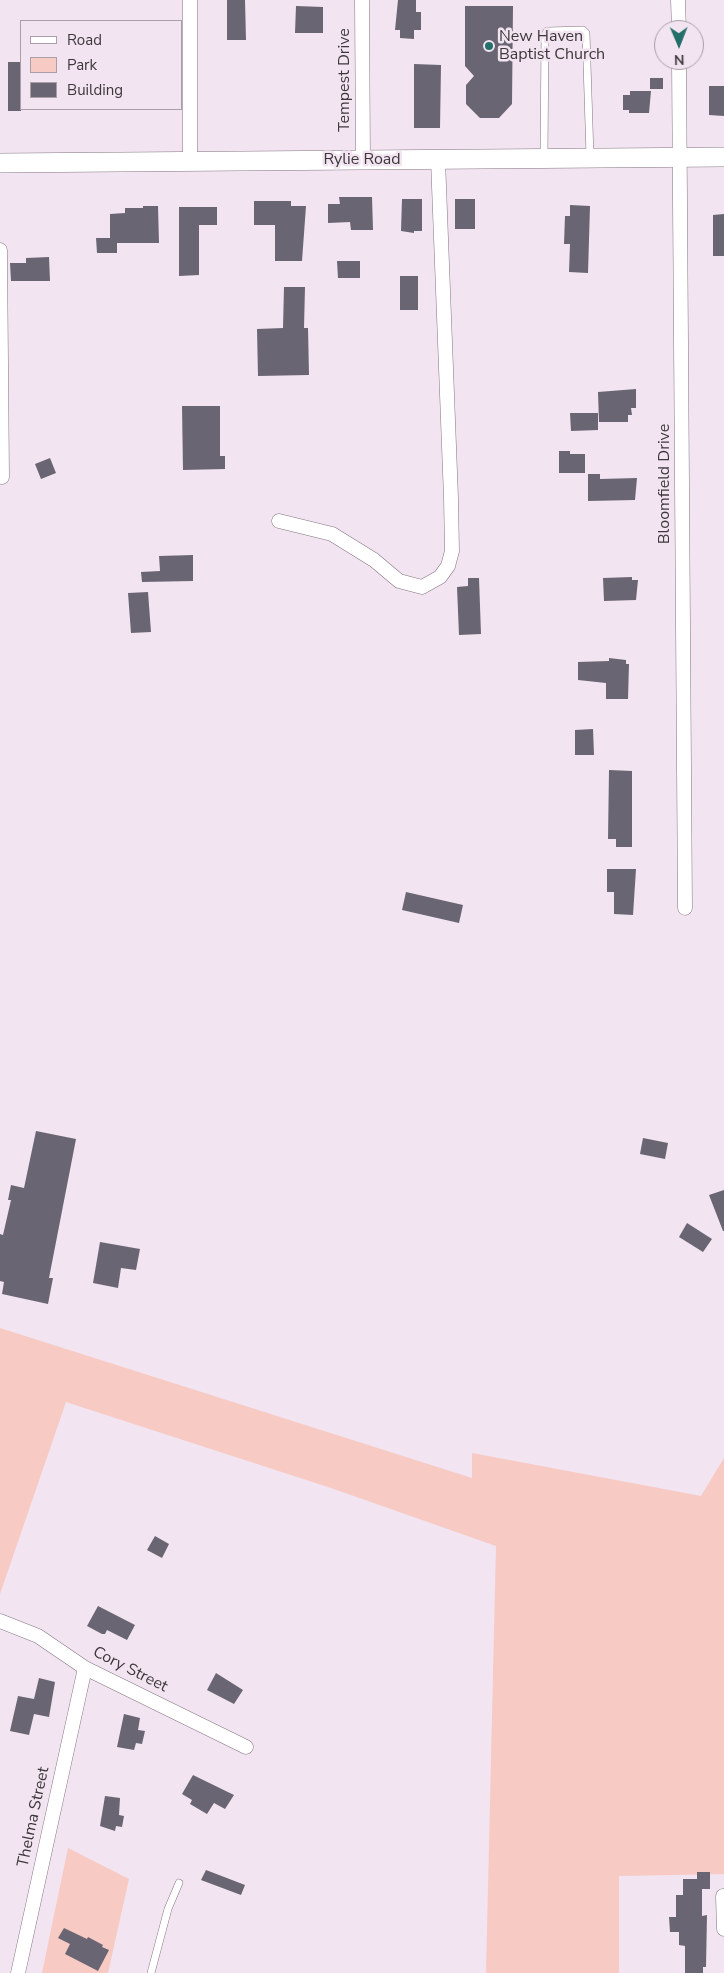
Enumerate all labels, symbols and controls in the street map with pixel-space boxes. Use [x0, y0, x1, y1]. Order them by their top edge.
legend [20, 20, 182, 110]
north arrow [654, 20, 704, 70]
place label: New Haven Baptist Church [499, 27, 605, 65]
street label: Tempest Drive [335, 28, 355, 132]
text: Road [67, 30, 102, 50]
marker: New Haven Baptist Church [483, 40, 495, 52]
text: N [674, 50, 685, 69]
text: Park [67, 55, 97, 75]
text: Building [67, 80, 123, 100]
street label: Rylie Road [323, 150, 401, 170]
street label: Bloomfield Drive [655, 424, 675, 544]
street label: Cory Street [89, 1643, 171, 1697]
street label: Thelma Street [14, 1765, 54, 1869]

